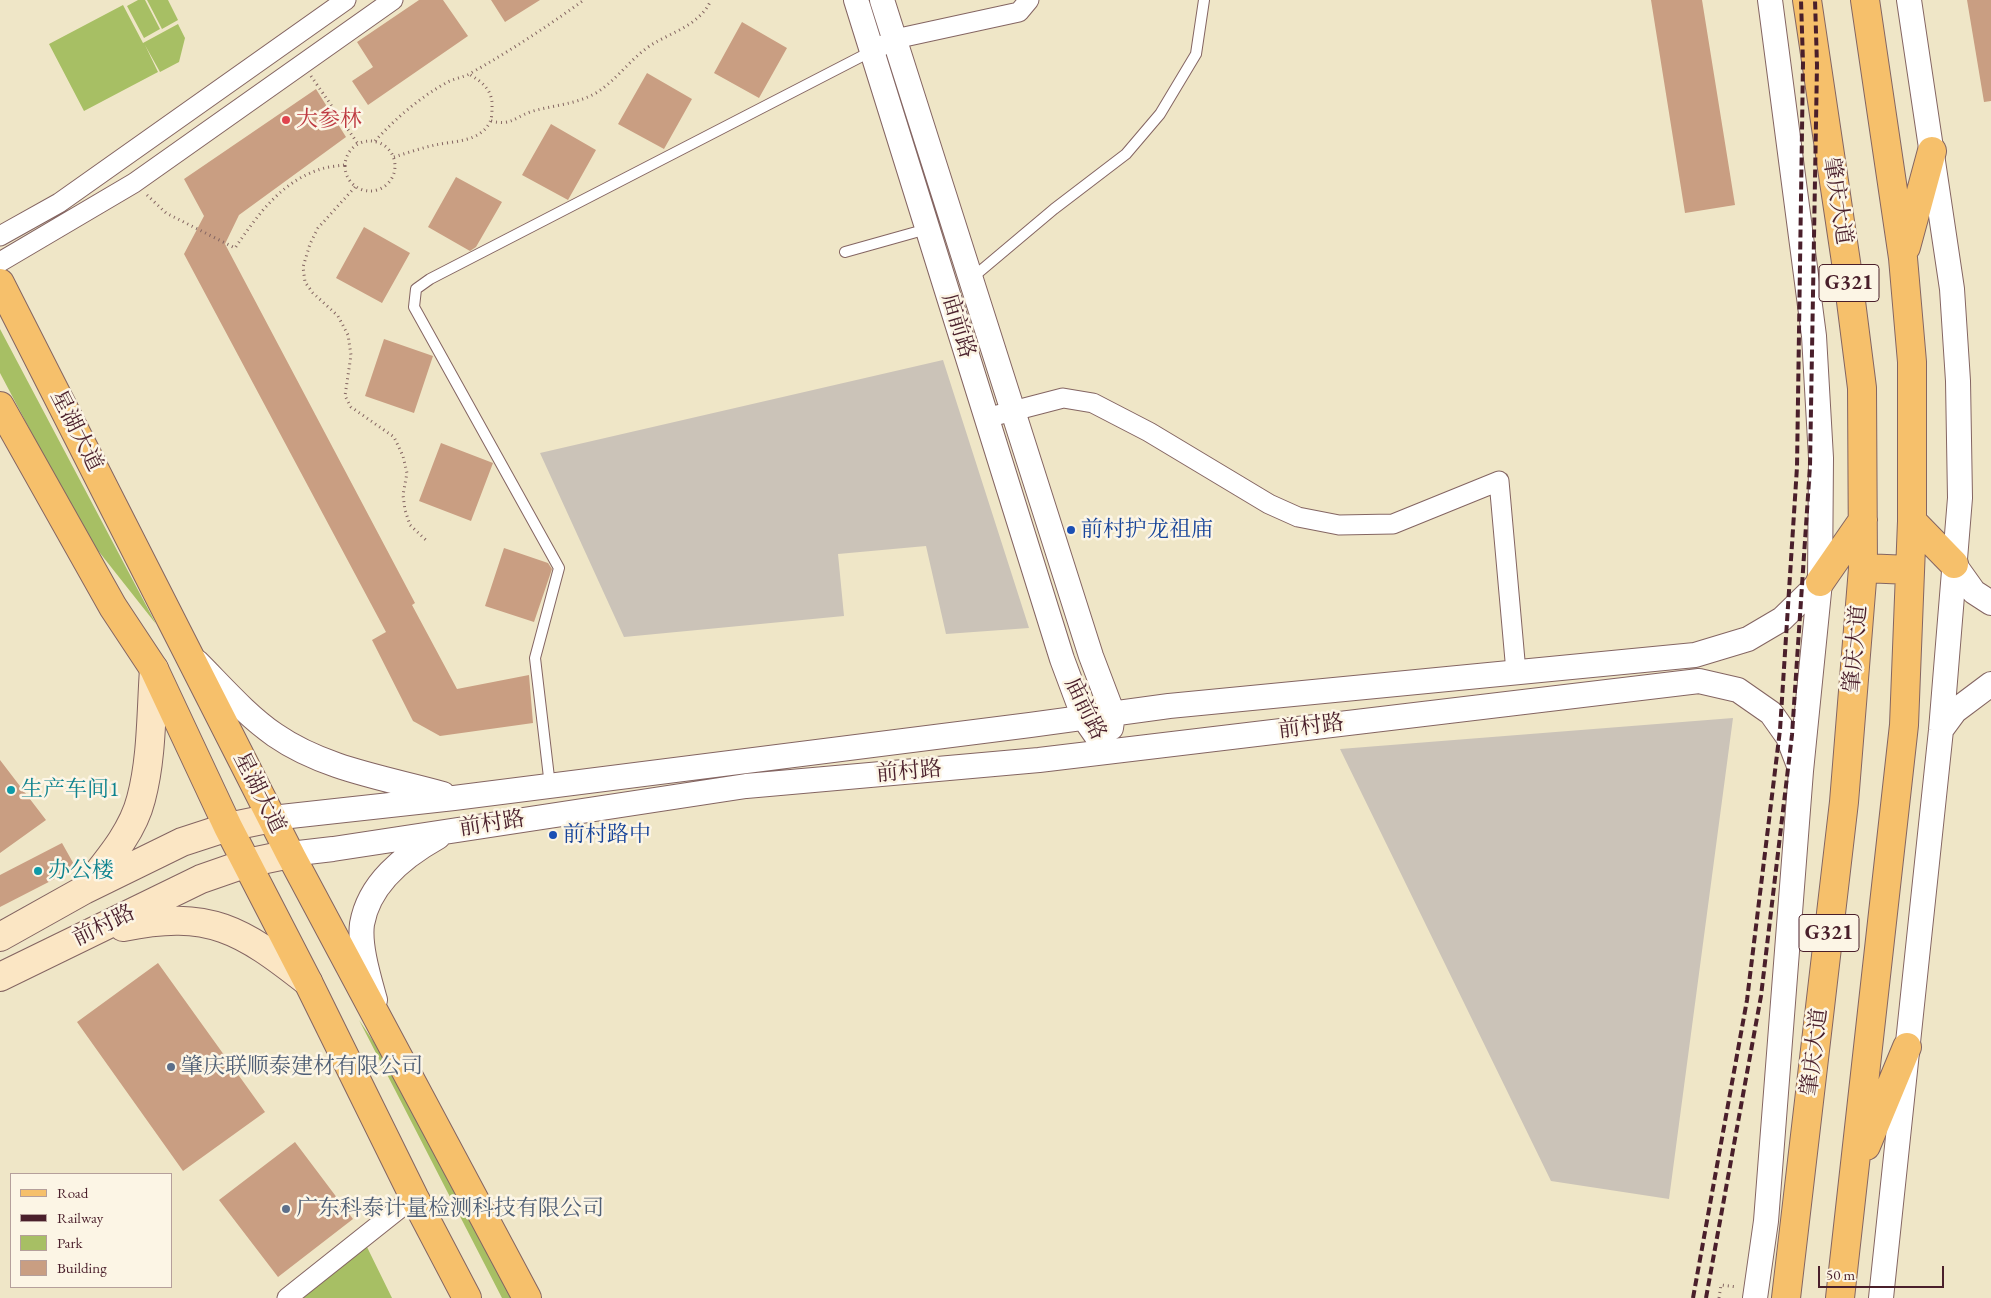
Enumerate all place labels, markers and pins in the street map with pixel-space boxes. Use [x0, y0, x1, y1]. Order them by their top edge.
place label: 大参林 [296, 107, 362, 133]
marker: 大参林 [280, 114, 292, 126]
place label: 前村护龙祖庙 [1081, 517, 1213, 543]
marker: 前村护龙祖庙 [1065, 524, 1077, 536]
place label: 生产车间1 [21, 777, 120, 803]
marker: 生产车间1 [5, 784, 17, 796]
place label: 前村路中 [563, 822, 651, 848]
marker: 前村路中 [547, 829, 559, 841]
place label: 办公楼 [48, 858, 114, 884]
marker: 办公楼 [32, 865, 44, 877]
place label: 肇庆联顺泰建材有限公司 [181, 1054, 423, 1080]
marker: 肇庆联顺泰建材有限公司 [165, 1061, 177, 1073]
place label: 广东科泰计量检测科技有限公司 [296, 1196, 604, 1222]
marker: 广东科泰计量检测科技有限公司 [280, 1203, 292, 1215]

